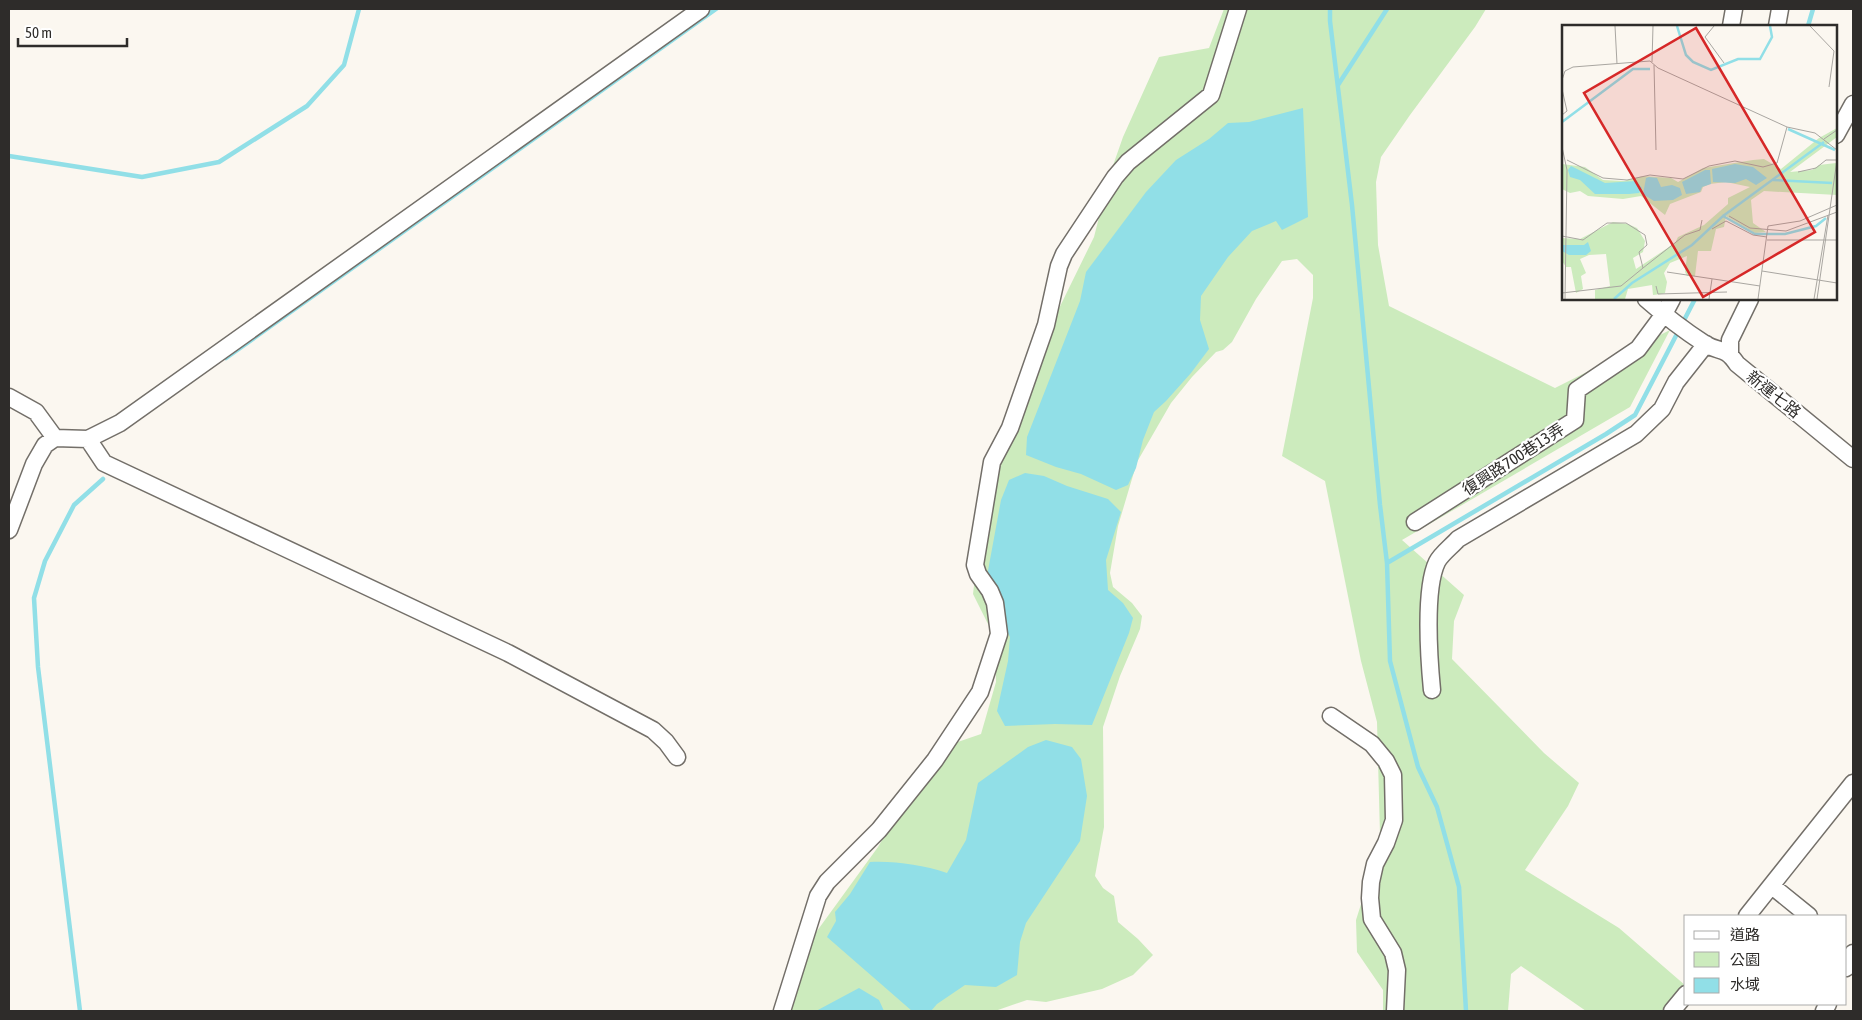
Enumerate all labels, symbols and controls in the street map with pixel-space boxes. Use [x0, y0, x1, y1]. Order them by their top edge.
scale bar [18, 15, 126, 47]
text: 50 m [25, 24, 52, 41]
inset map [1562, 25, 1837, 300]
street label: 新運七路 [1743, 367, 1805, 421]
street label: 復興路700巷13弄 [1459, 419, 1567, 499]
legend [1684, 915, 1847, 1005]
text: 道路 [1730, 926, 1760, 943]
text: 公園 [1730, 951, 1760, 968]
text: 水域 [1730, 976, 1760, 993]

